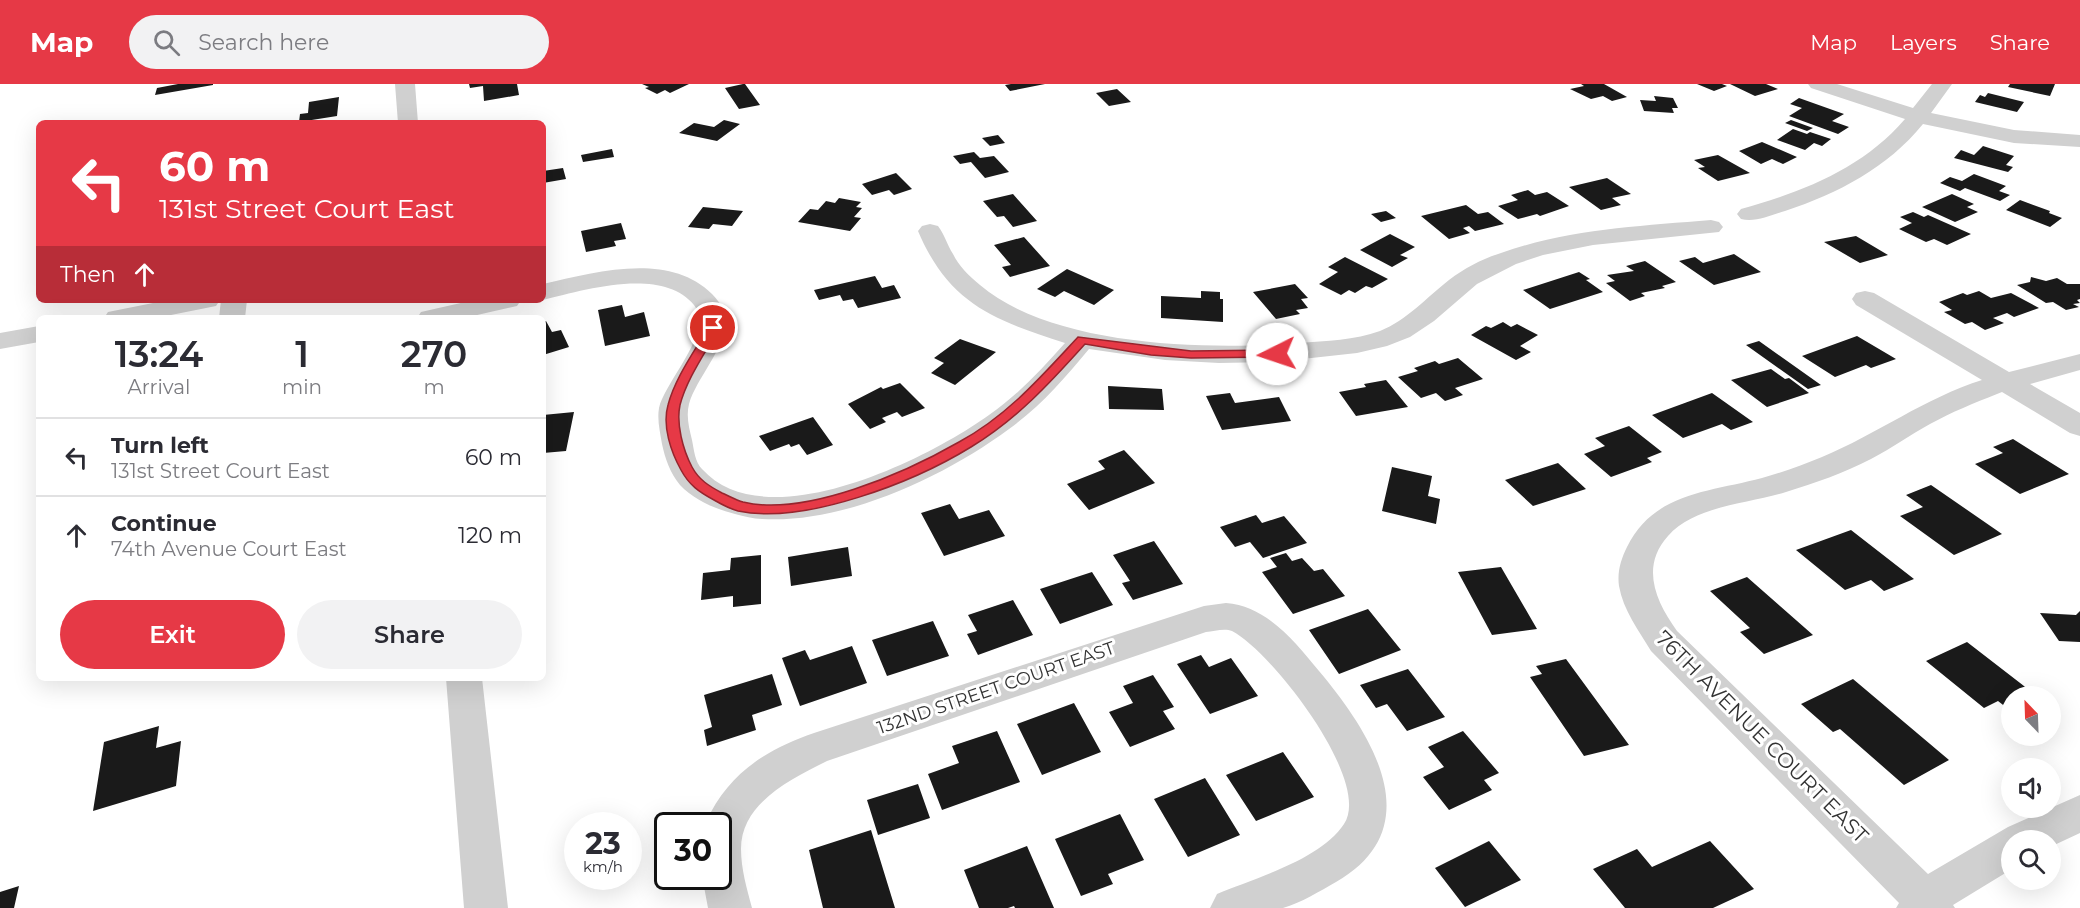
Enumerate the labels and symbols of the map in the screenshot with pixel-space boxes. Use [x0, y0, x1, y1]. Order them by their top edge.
pin [687, 302, 738, 353]
position arrow [1245, 322, 1309, 386]
street label: 76TH AVENUE COURT EAST [1651, 625, 1874, 848]
street label: 132ND STREET COURT EAST [874, 637, 1118, 739]
north arrow [2001, 686, 2061, 746]
speed limit sign: 30 [654, 812, 732, 890]

